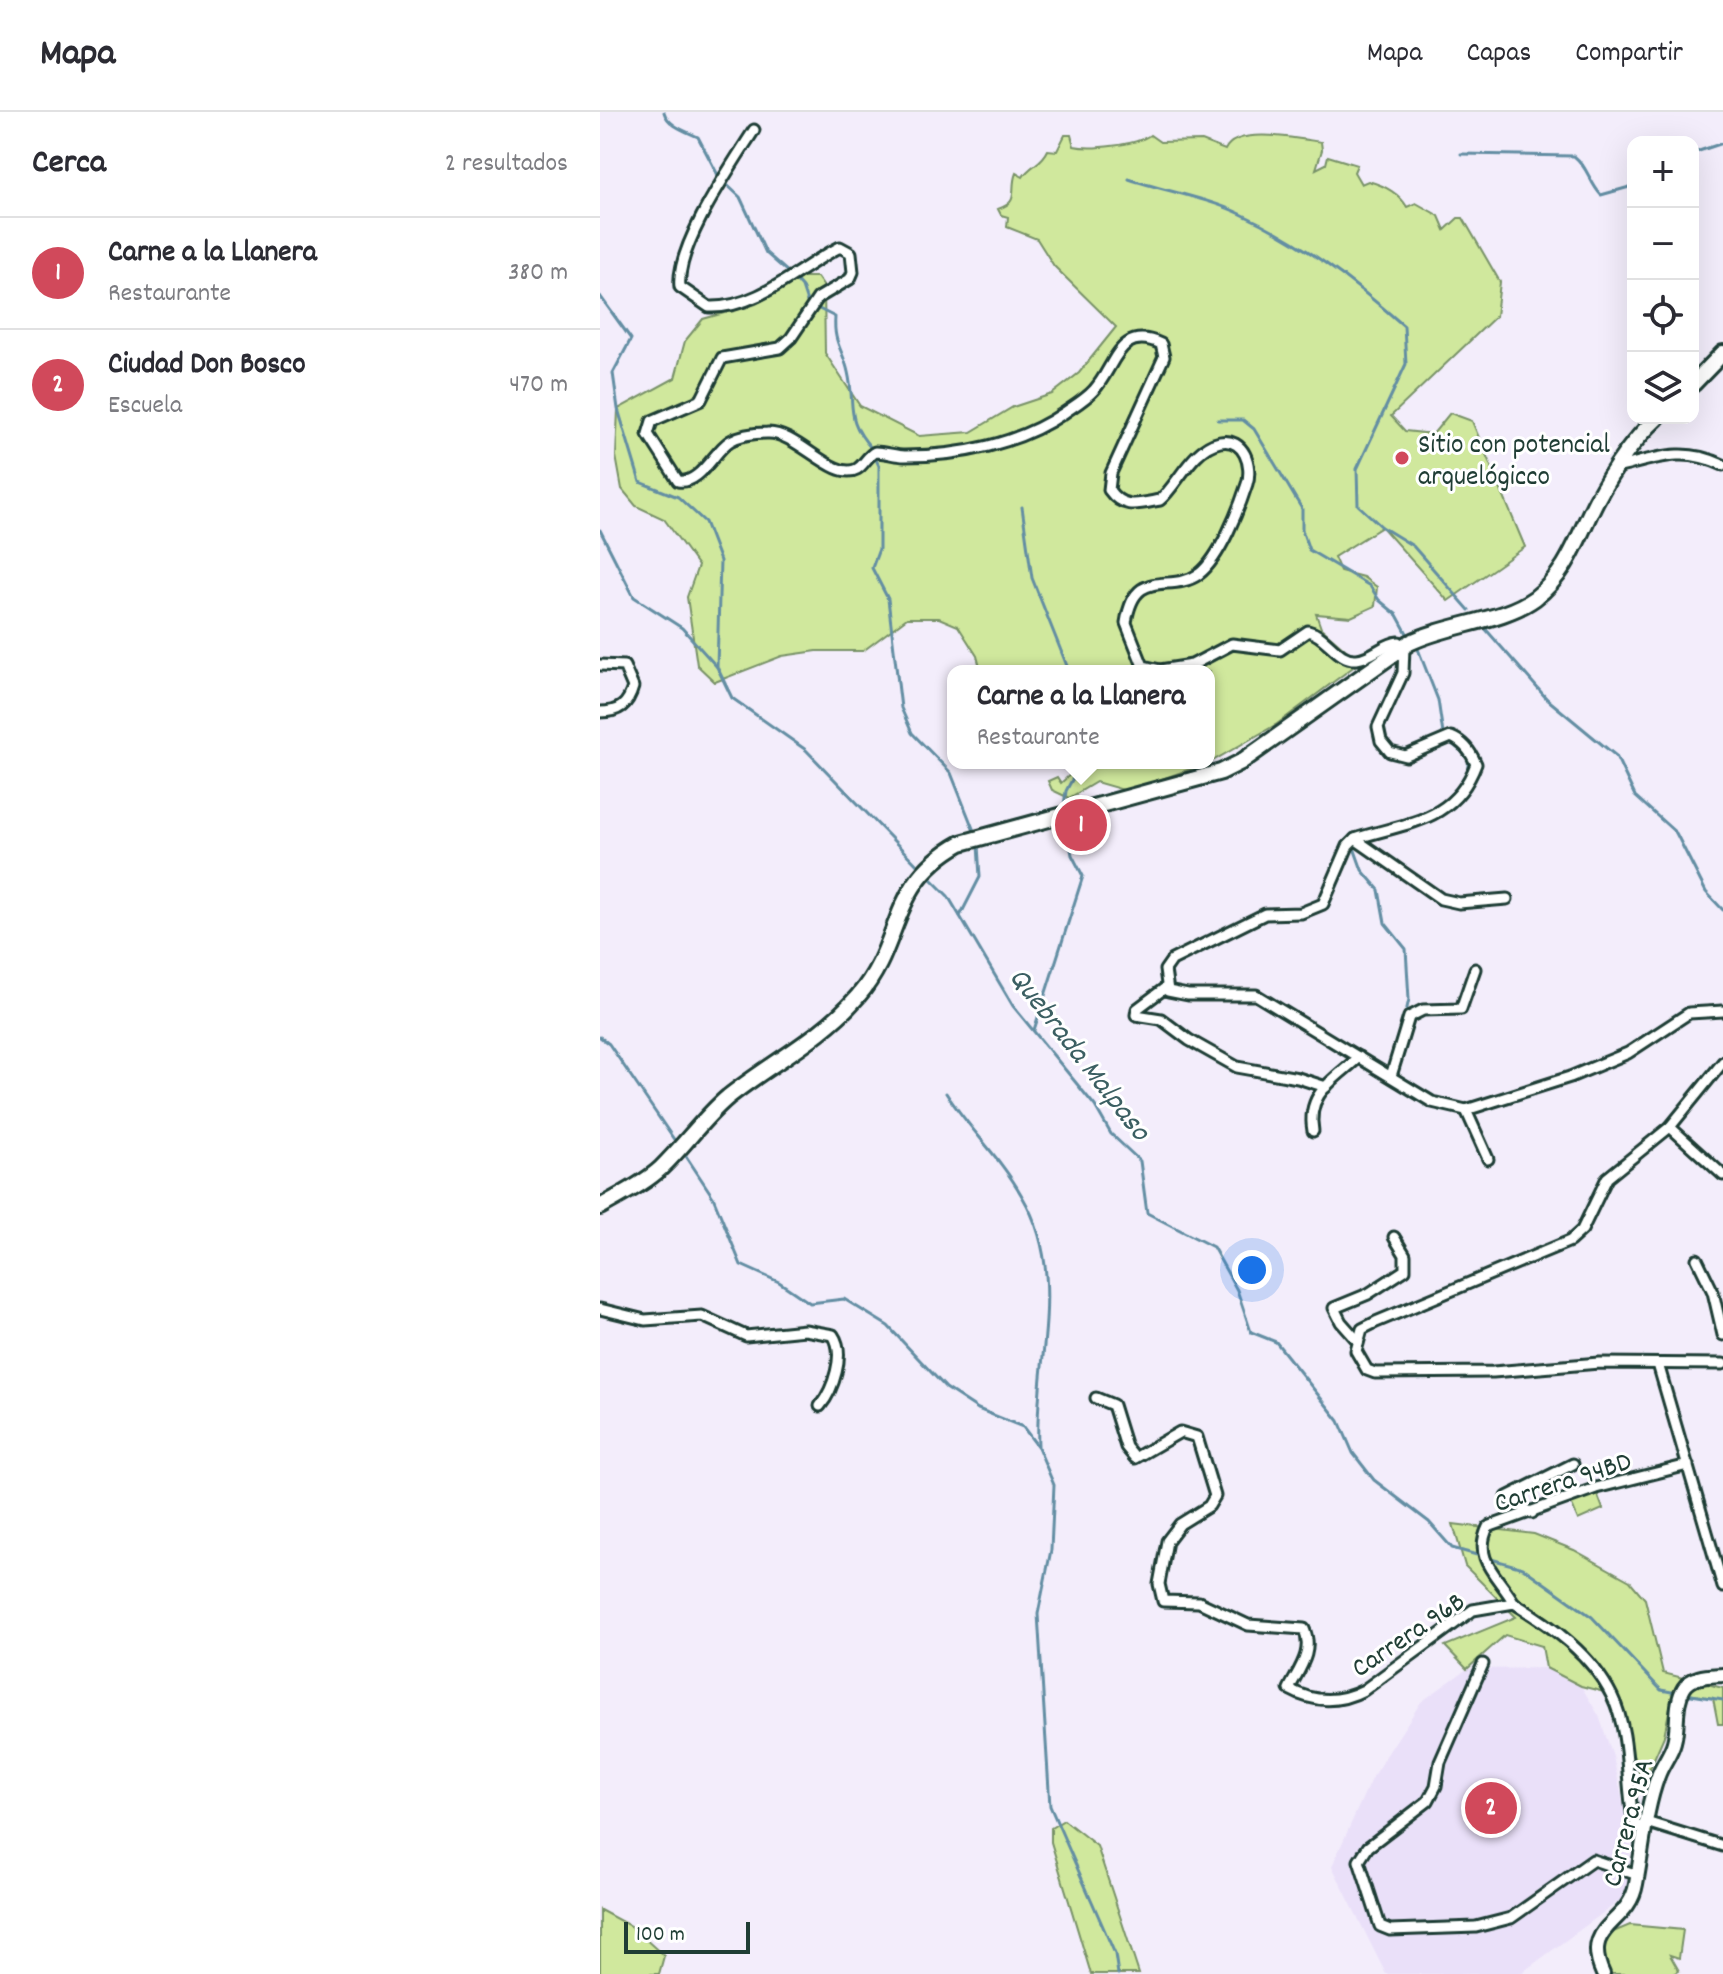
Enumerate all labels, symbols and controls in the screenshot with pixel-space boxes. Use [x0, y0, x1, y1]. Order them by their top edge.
text: Mapa [40, 28, 115, 83]
text: Mapa [1367, 35, 1422, 75]
text: Capas [1466, 35, 1531, 75]
text: Compartir [1575, 35, 1683, 75]
map controls [1627, 136, 1699, 424]
button: + [1627, 136, 1699, 208]
text: Cerca [32, 140, 106, 189]
text: 2 resultados [445, 146, 568, 183]
button: − [1627, 208, 1699, 280]
text: Carne a la Llanera [108, 233, 317, 276]
text: 1 [55, 255, 61, 292]
text: 380 m [508, 255, 568, 292]
text: Restaurante [108, 276, 231, 313]
button: locate [1627, 280, 1699, 352]
text: Ciudad Don Bosco [108, 345, 306, 388]
button: layers [1627, 352, 1699, 424]
text: 2 [52, 367, 64, 404]
text: 470 m [509, 367, 568, 404]
text: Escuela [108, 388, 182, 425]
place label: Sitio con potencial arquelógicco [1418, 427, 1610, 499]
marker: Sitio con potencial arquelógicco [1393, 449, 1411, 467]
popup [947, 665, 1215, 769]
text: Carne a la Llanera [977, 677, 1185, 720]
text: Restaurante [977, 720, 1100, 757]
pin: 1 [1055, 795, 1107, 855]
water label: Quebrada Malpaso [996, 960, 1160, 1153]
your location [1232, 1250, 1272, 1290]
street label: Carrera 94BD [1490, 1444, 1637, 1526]
street label: Carrera 96B [1345, 1584, 1475, 1690]
street label: Carrera 95A [1595, 1755, 1667, 1892]
pin: 2 [1465, 1778, 1517, 1838]
scale bar [624, 1918, 750, 1954]
text: 100 m [636, 1920, 685, 1951]

